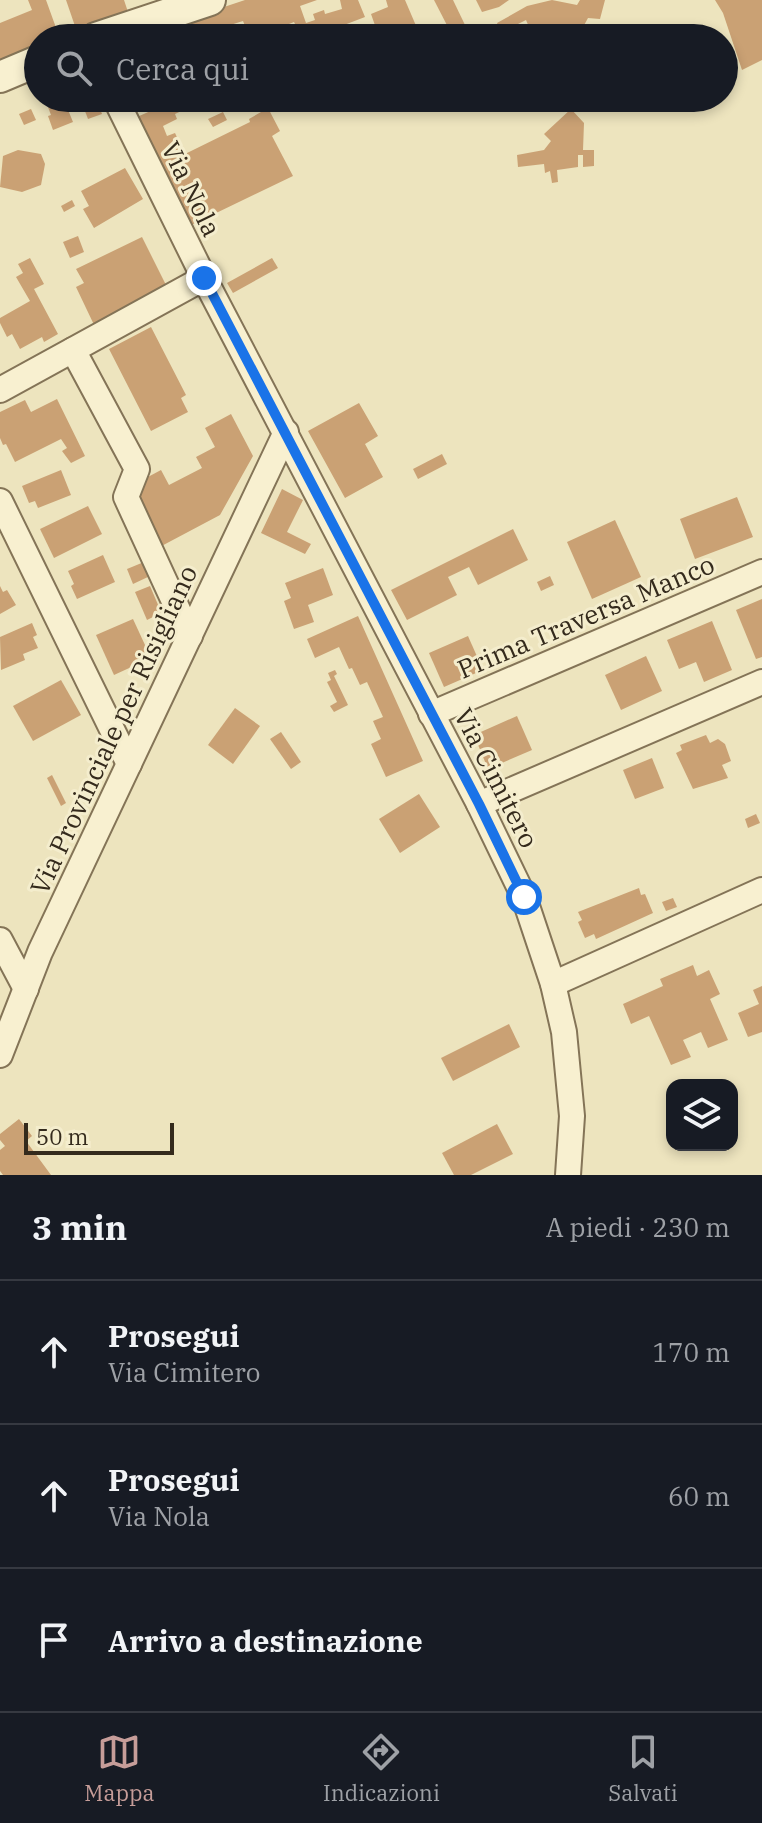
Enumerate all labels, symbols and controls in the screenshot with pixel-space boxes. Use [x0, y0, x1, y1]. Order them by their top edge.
search box [24, 24, 738, 112]
icon: search [52, 46, 96, 90]
text: Cerca qui [116, 49, 249, 88]
street label: Via Nola [154, 135, 230, 242]
route end [186, 260, 222, 296]
street label: Prima Traversa Manco [452, 547, 719, 686]
street label: Via Provinciale per Risigliano [22, 560, 204, 900]
street label: Via Cimitero [447, 702, 547, 853]
route start [506, 879, 542, 915]
map controls [666, 1079, 738, 1151]
button: layers [666, 1079, 738, 1151]
scale bar [24, 1119, 174, 1155]
text: 50 m [36, 1122, 88, 1151]
text: 3 min [32, 1205, 127, 1249]
text: A piedi · 230 m [546, 1210, 730, 1244]
text: Prosegui [108, 1316, 239, 1355]
icon: ahead [32, 1330, 76, 1374]
text: 170 m [652, 1335, 730, 1369]
text: Via Cimitero [108, 1355, 261, 1389]
text: Prosegui [108, 1460, 239, 1499]
icon: ahead [32, 1474, 76, 1518]
text: 60 m [668, 1479, 730, 1513]
text: Via Nola [108, 1499, 210, 1533]
icon: arrive [32, 1618, 76, 1662]
text: Arrivo a destinazione [108, 1621, 423, 1660]
tab: Mappa [84, 1730, 155, 1807]
tab: Indicazioni [323, 1730, 440, 1807]
tab: Salvati [608, 1730, 678, 1807]

